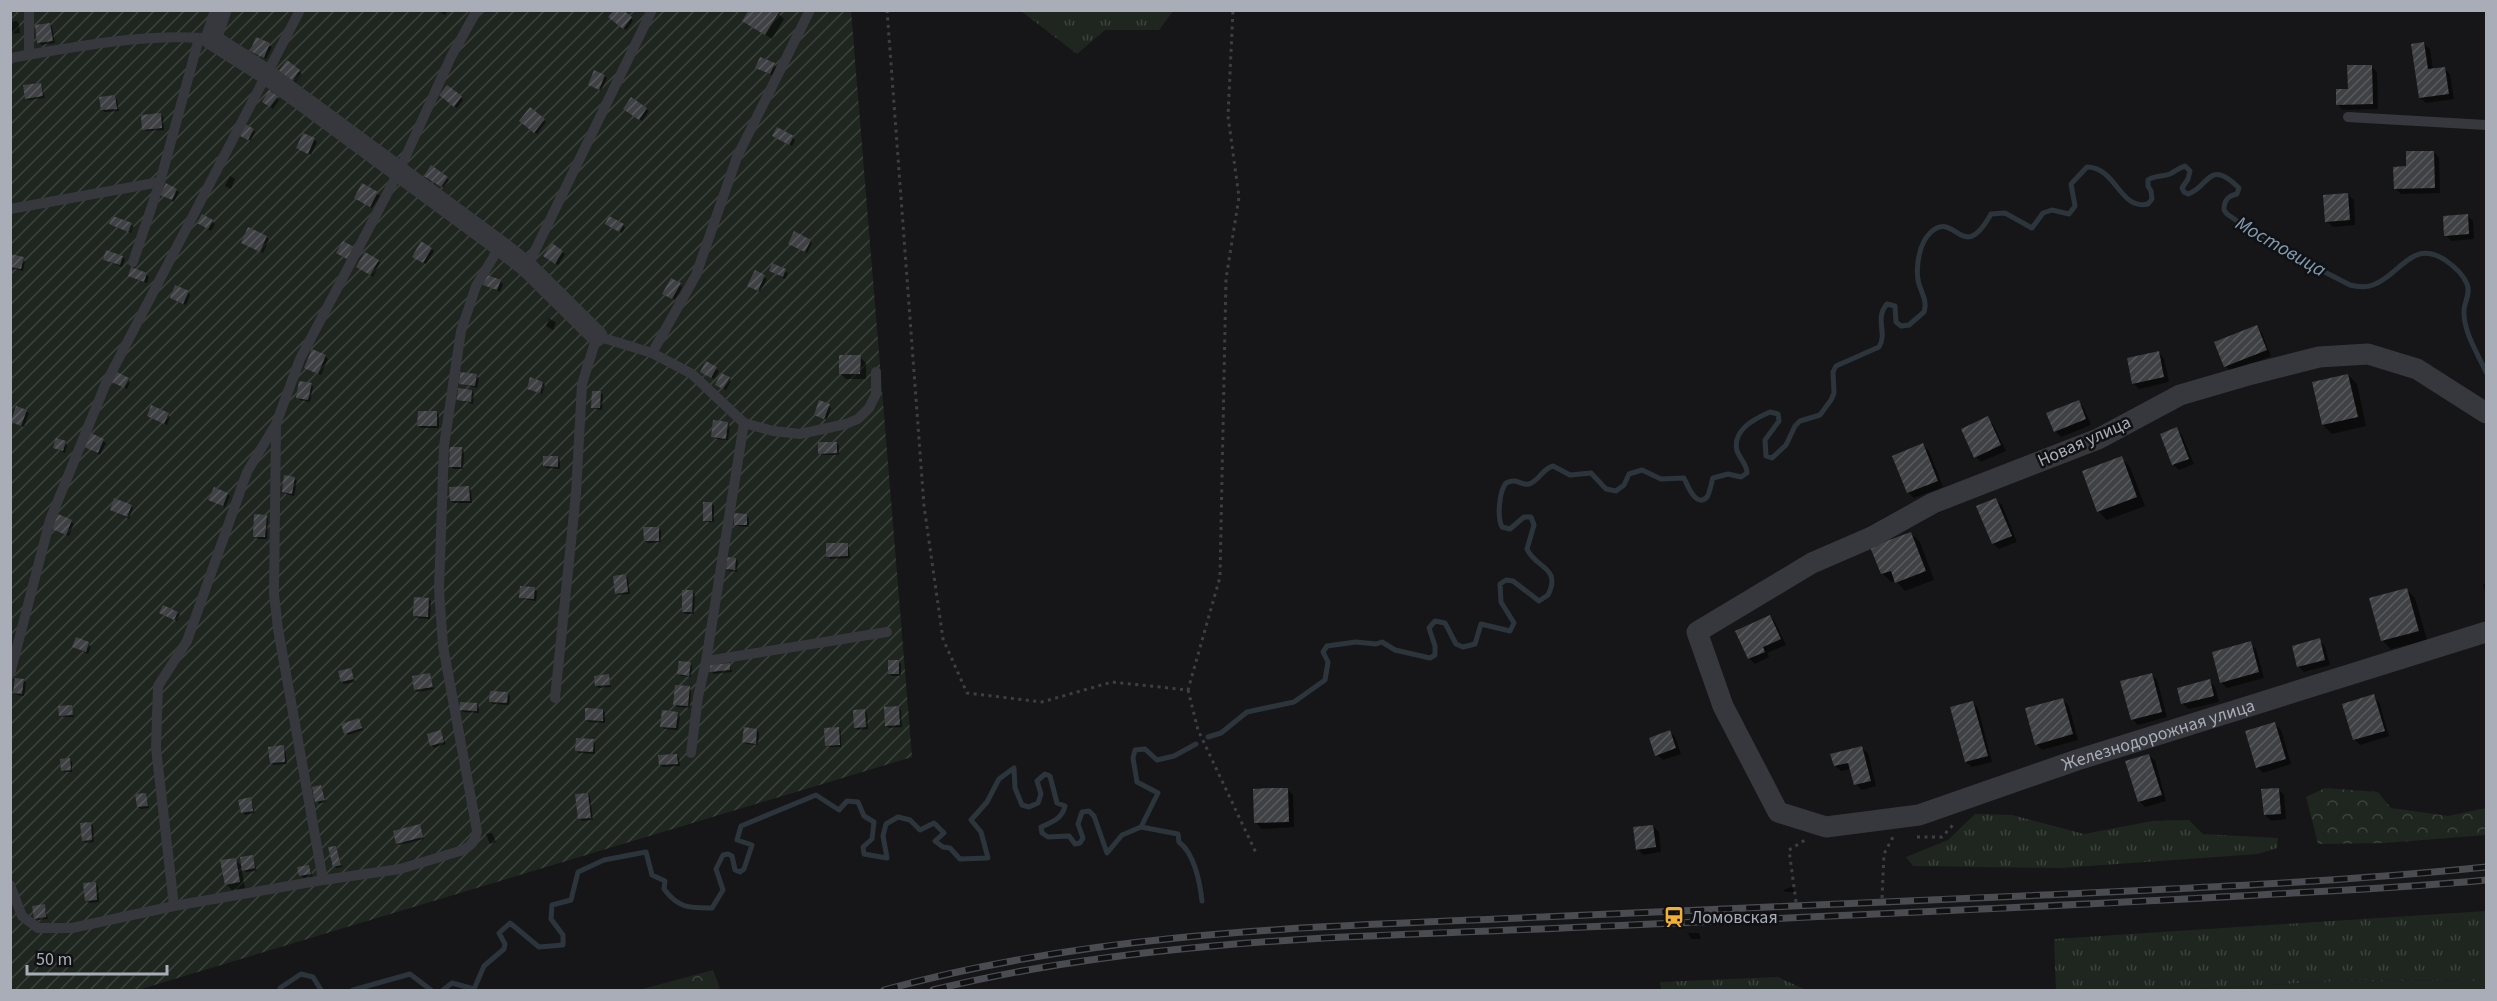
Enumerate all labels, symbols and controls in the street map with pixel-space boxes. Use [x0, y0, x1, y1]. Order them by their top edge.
water label: Мостовица [2230, 210, 2331, 284]
street label: Новая улица [2034, 410, 2135, 473]
street label: Железнодорожная улица [2058, 693, 2258, 777]
station icon: Ломовская [1662, 905, 1686, 929]
place label: Ломовская [1691, 905, 1778, 930]
scale bar [27, 938, 166, 976]
text: 50 m [36, 947, 72, 972]

